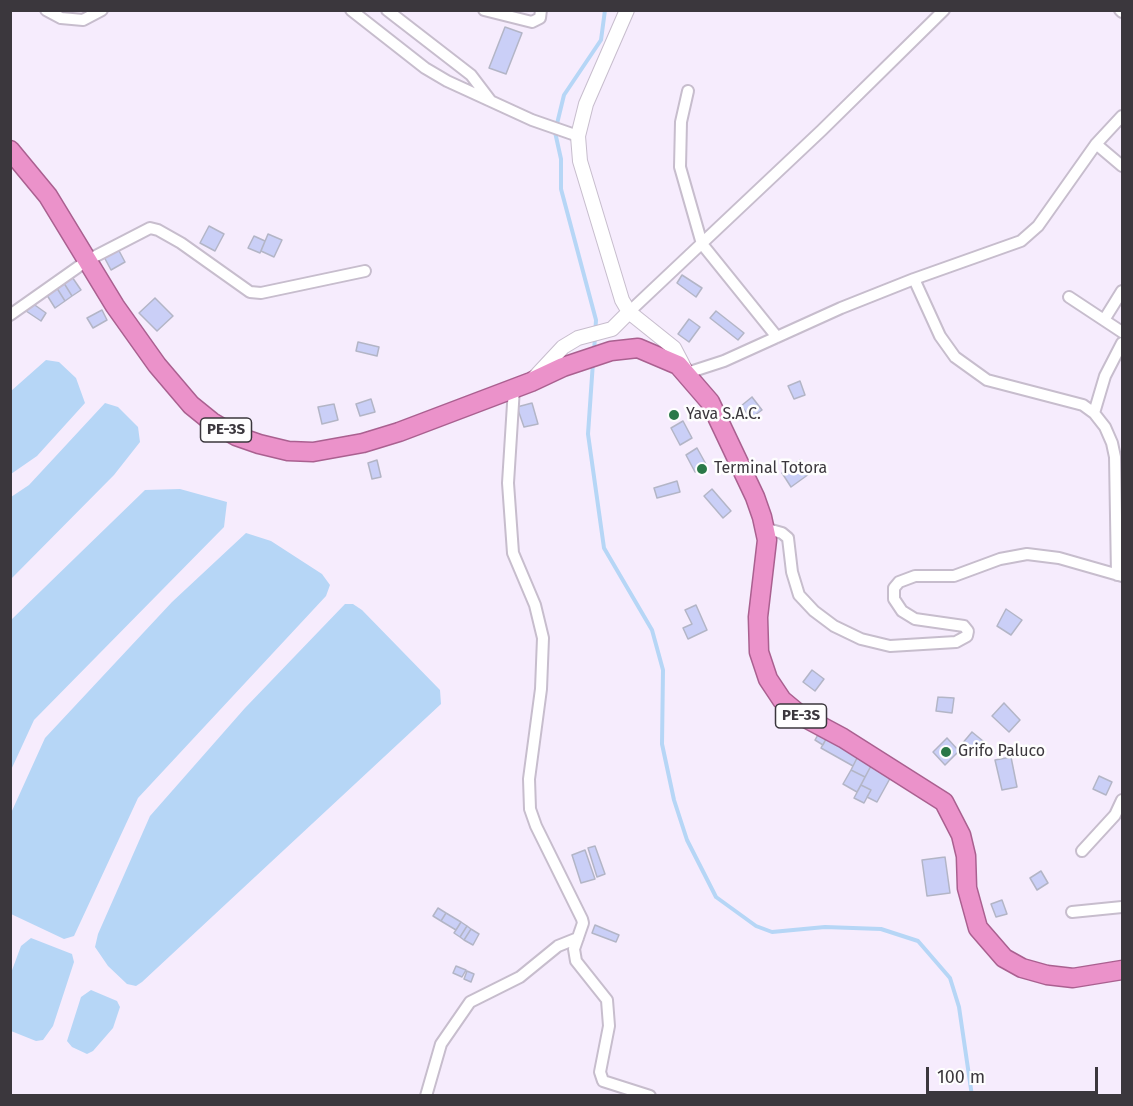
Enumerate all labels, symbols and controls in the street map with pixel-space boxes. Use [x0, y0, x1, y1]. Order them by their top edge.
place label: Yava S.A.C. [686, 405, 761, 425]
marker: Yava S.A.C. [667, 408, 681, 422]
road number: PE-3S [200, 418, 252, 442]
place label: Terminal Totora [714, 459, 827, 479]
marker: Terminal Totora [695, 462, 709, 476]
road number: PE-3S [776, 704, 826, 728]
place label: Grifo Paluco [958, 742, 1045, 762]
marker: Grifo Paluco [939, 745, 953, 759]
scale bar [929, 1055, 1102, 1093]
text: 100 m [937, 1066, 985, 1088]

